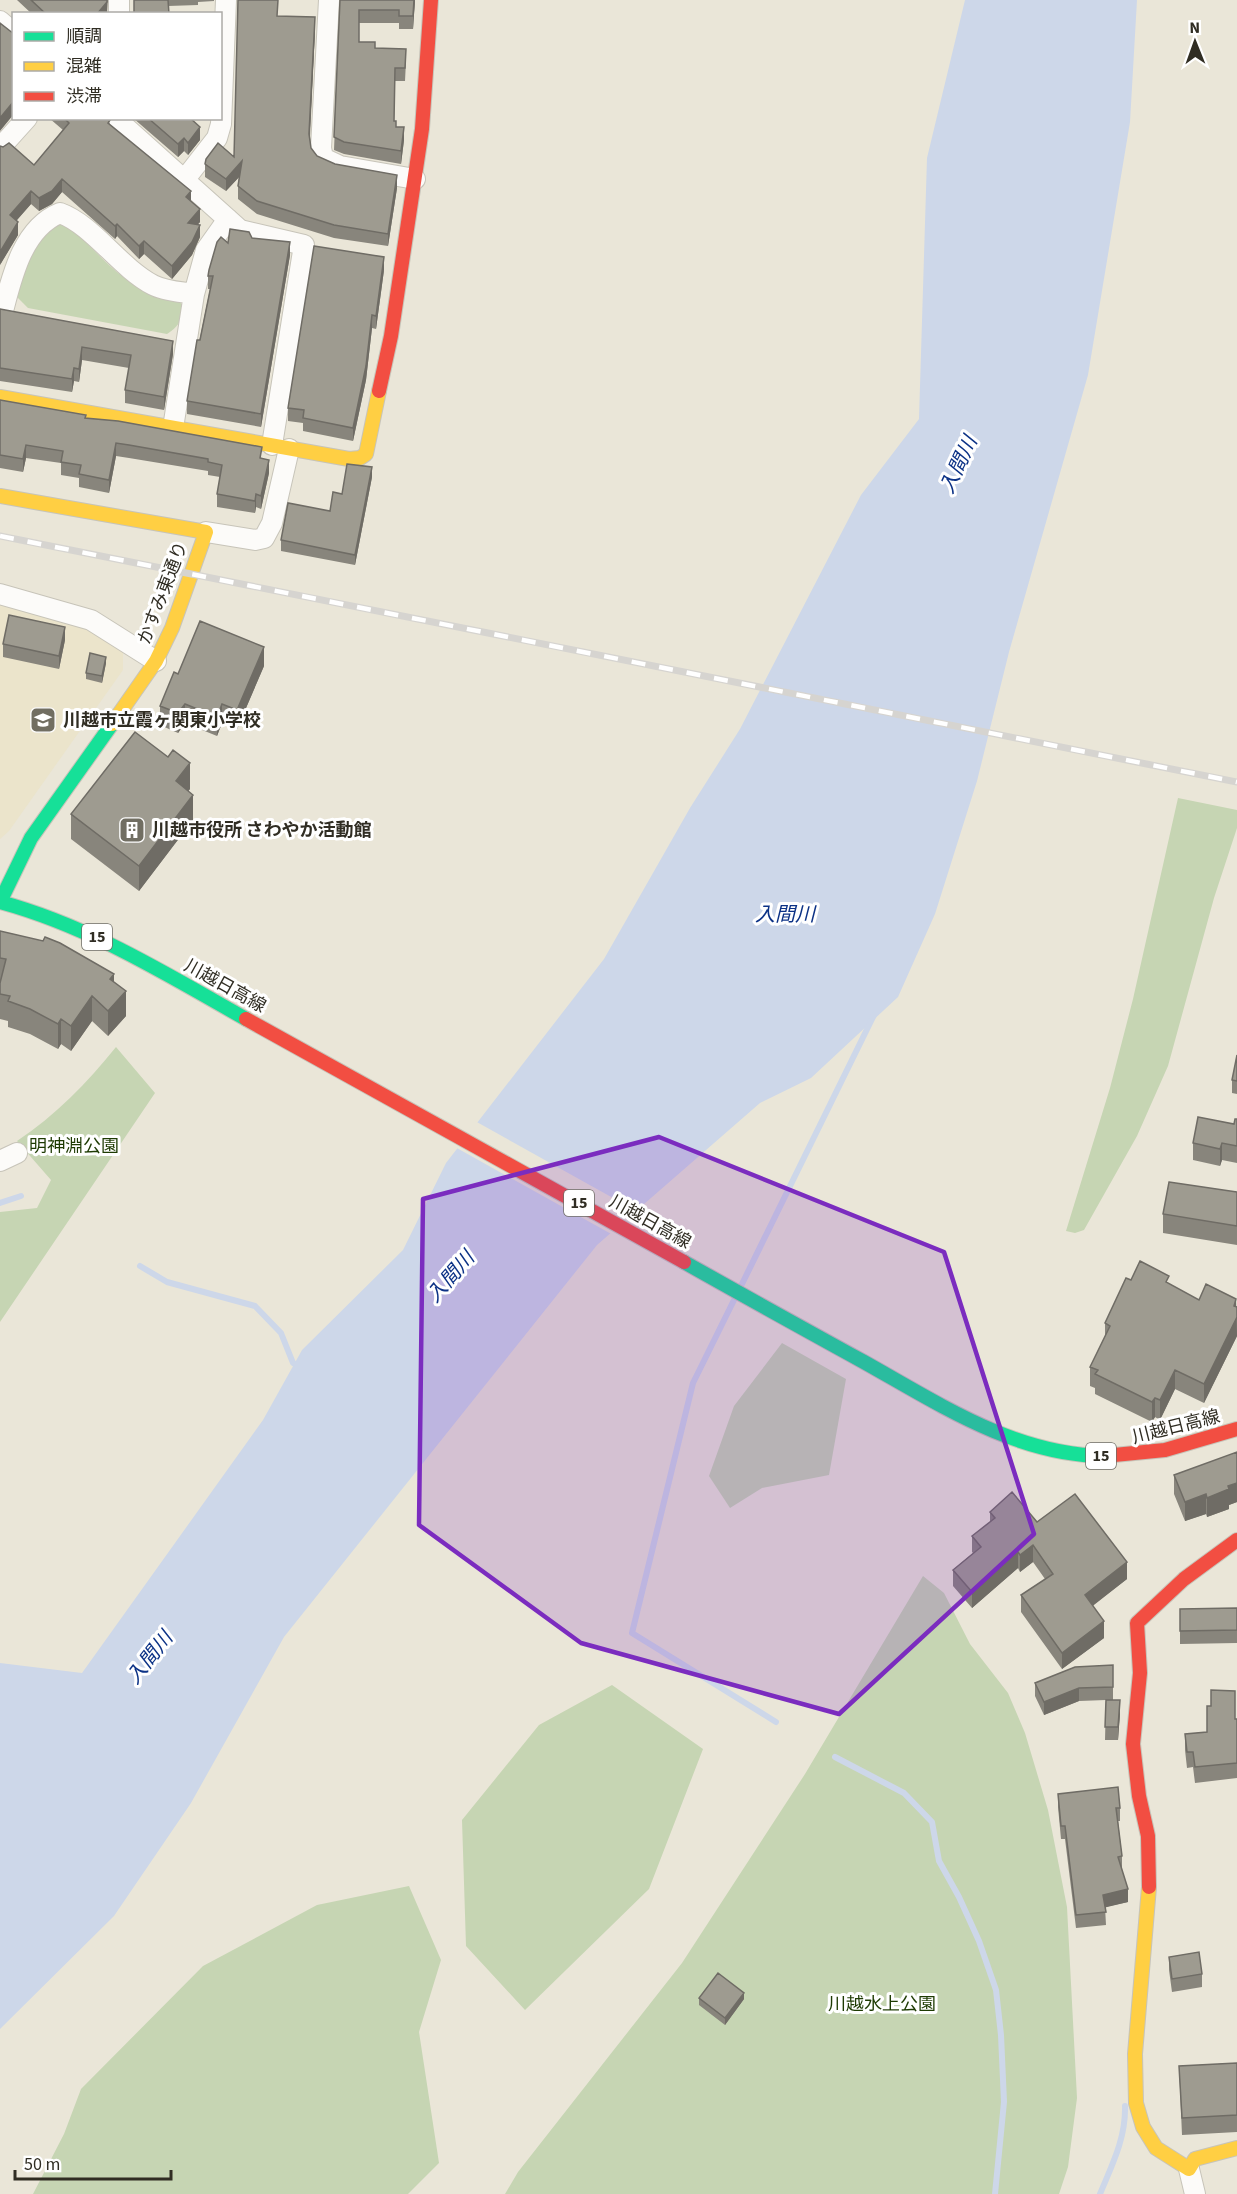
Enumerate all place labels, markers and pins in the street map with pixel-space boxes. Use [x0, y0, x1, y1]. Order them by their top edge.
school or university icon: 川越市立霞ヶ関東小学校 [28, 705, 58, 735]
place label: 川越市立霞ヶ関東小学校 [63, 708, 261, 733]
building icon: 川越市役所 さわやか活動館 [117, 815, 147, 845]
place label: 川越市役所 さわやか活動館 [152, 818, 372, 843]

